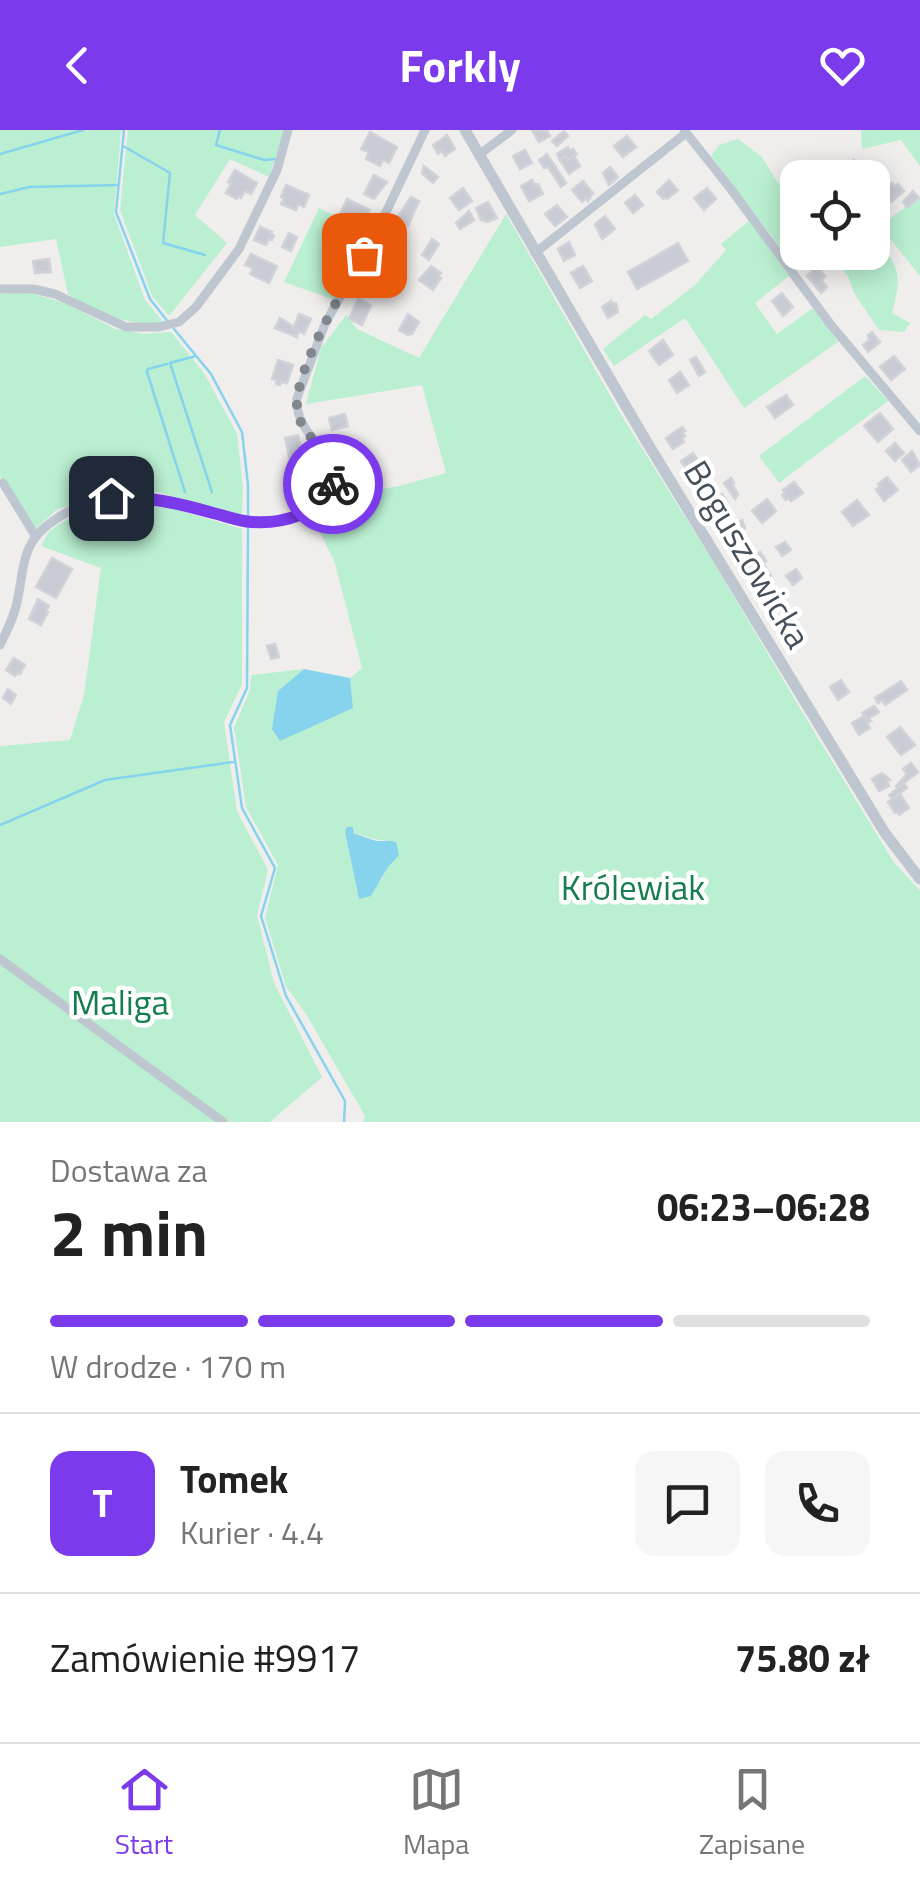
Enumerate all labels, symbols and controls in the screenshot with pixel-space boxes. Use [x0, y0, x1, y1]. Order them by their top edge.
text: Forkly [399, 31, 521, 99]
icon: back [50, 38, 105, 93]
icon: heart [815, 38, 870, 93]
map controls [780, 160, 890, 270]
button: locate [780, 160, 890, 270]
pin [322, 213, 407, 298]
icon: bag [337, 228, 392, 283]
courier [283, 434, 383, 534]
street label: Boguszowicka [671, 450, 825, 658]
pin [69, 456, 154, 541]
icon: bike [306, 457, 361, 512]
icon: home [84, 471, 139, 526]
park label: Królewiak [561, 860, 705, 914]
park label: Maliga [71, 975, 169, 1029]
text: Dostawa za [50, 1146, 208, 1194]
text: 06:23–06:28 [657, 1178, 870, 1236]
text: 2 min [50, 1182, 208, 1281]
text: W drodze · 170 m [50, 1342, 286, 1390]
text: Tomek [180, 1450, 288, 1508]
button: chat [635, 1451, 740, 1556]
button: phone [765, 1451, 870, 1556]
text: T [93, 1474, 113, 1532]
text: Kurier · 4.4 [180, 1508, 324, 1556]
text: Zamówienie #9917 [50, 1629, 360, 1687]
text: 75.80 zł [735, 1629, 870, 1687]
tab: Start [115, 1762, 173, 1865]
tab: Mapa [403, 1762, 469, 1865]
tab: Zapisane [699, 1762, 805, 1865]

